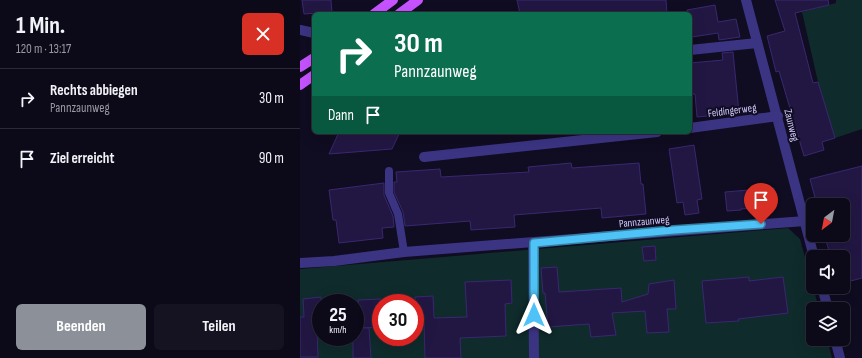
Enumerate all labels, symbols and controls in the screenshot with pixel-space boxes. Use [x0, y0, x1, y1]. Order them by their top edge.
text: 1 Min. [16, 11, 65, 40]
button: close [242, 13, 284, 55]
text: 30 m [394, 27, 443, 60]
icon: right [328, 28, 380, 80]
text: 120 m · 13:17 [16, 41, 71, 57]
text: Pannzaunweg [394, 61, 477, 82]
text: Rechts abbiegen [50, 81, 138, 100]
icon: right [16, 88, 38, 110]
text: 30 m [259, 89, 284, 108]
text: Pannzaunweg [50, 100, 110, 116]
street label: Feldingerweg [707, 101, 758, 120]
icon: arrive [362, 104, 384, 126]
text: Dann [328, 106, 354, 125]
street label: Zaunweg [781, 108, 802, 143]
icon: arrive [16, 148, 38, 170]
text: Ziel erreicht [50, 149, 114, 168]
text: 90 m [259, 149, 284, 168]
pin [744, 183, 778, 224]
icon: arrive [750, 189, 772, 211]
north arrow [806, 198, 850, 242]
map controls [806, 198, 850, 346]
street label: Pannzaunweg [618, 213, 670, 230]
button: sound [806, 250, 850, 294]
speed limit sign: 30 [372, 294, 424, 346]
position arrow [513, 294, 555, 336]
button: layers [806, 302, 850, 346]
text: 25 [329, 303, 347, 327]
button: Beenden [16, 304, 146, 350]
button: Teilen [154, 304, 284, 350]
text: km/h [329, 324, 347, 336]

